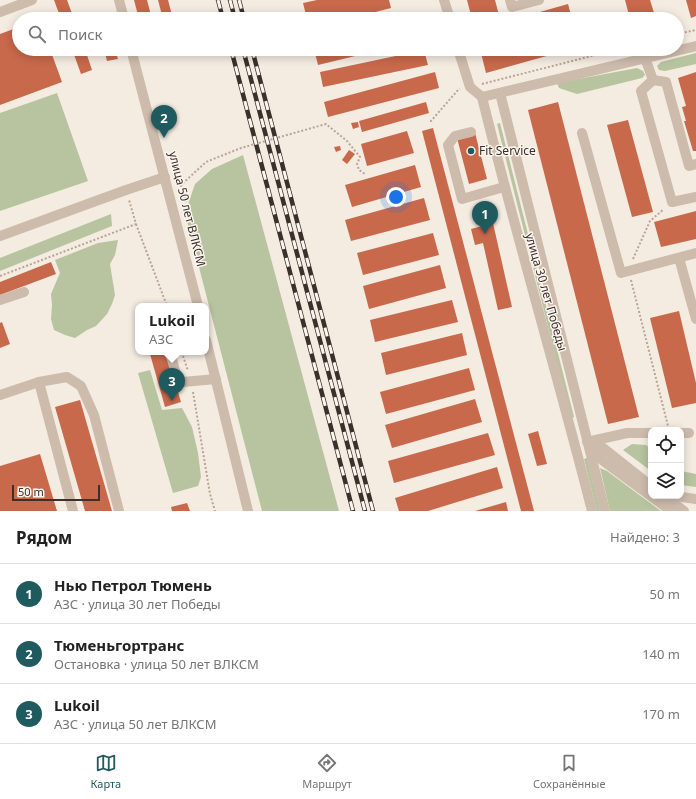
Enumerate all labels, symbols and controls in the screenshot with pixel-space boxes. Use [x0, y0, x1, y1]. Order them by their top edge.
search box [12, 12, 684, 56]
icon: search [26, 23, 48, 45]
text: Поиск [58, 24, 103, 44]
pin: 2 [151, 105, 177, 138]
place label: Fit Service [479, 142, 536, 159]
marker: Fit Service [466, 146, 476, 156]
street label: улица 50 лет ВЛКСМ [165, 149, 210, 268]
your location [386, 187, 406, 207]
pin: 1 [472, 201, 498, 234]
street label: улица 30 лет Победы [521, 231, 571, 353]
popup [135, 303, 209, 355]
text: Lukoil [149, 310, 195, 330]
text: АЗС [149, 330, 173, 348]
pin: 3 [159, 368, 185, 401]
map controls [648, 427, 684, 499]
button: locate [648, 427, 684, 463]
button: layers [648, 463, 684, 499]
scale bar [12, 483, 100, 502]
text: 50 m [18, 484, 44, 499]
text: Рядом [16, 526, 72, 549]
text: Найдено: 3 [610, 528, 680, 546]
text: Нью Петрол Тюмень [54, 575, 212, 595]
text: 1 [25, 585, 33, 603]
text: 50 m [650, 585, 680, 603]
text: АЗС · улица 30 лет Победы [54, 595, 221, 613]
text: Тюменьгортранс [54, 635, 184, 655]
text: 2 [25, 645, 33, 663]
text: 140 m [642, 645, 680, 663]
text: Остановка · улица 50 лет ВЛКСМ [54, 655, 259, 673]
text: Lukoil [54, 695, 100, 715]
text: 3 [25, 705, 33, 723]
text: 170 m [642, 705, 680, 723]
text: АЗС · улица 50 лет ВЛКСМ [54, 715, 216, 733]
tab: Карта [91, 752, 121, 791]
tab: Маршрут [302, 752, 352, 791]
tab: Сохранённые [533, 752, 605, 791]

